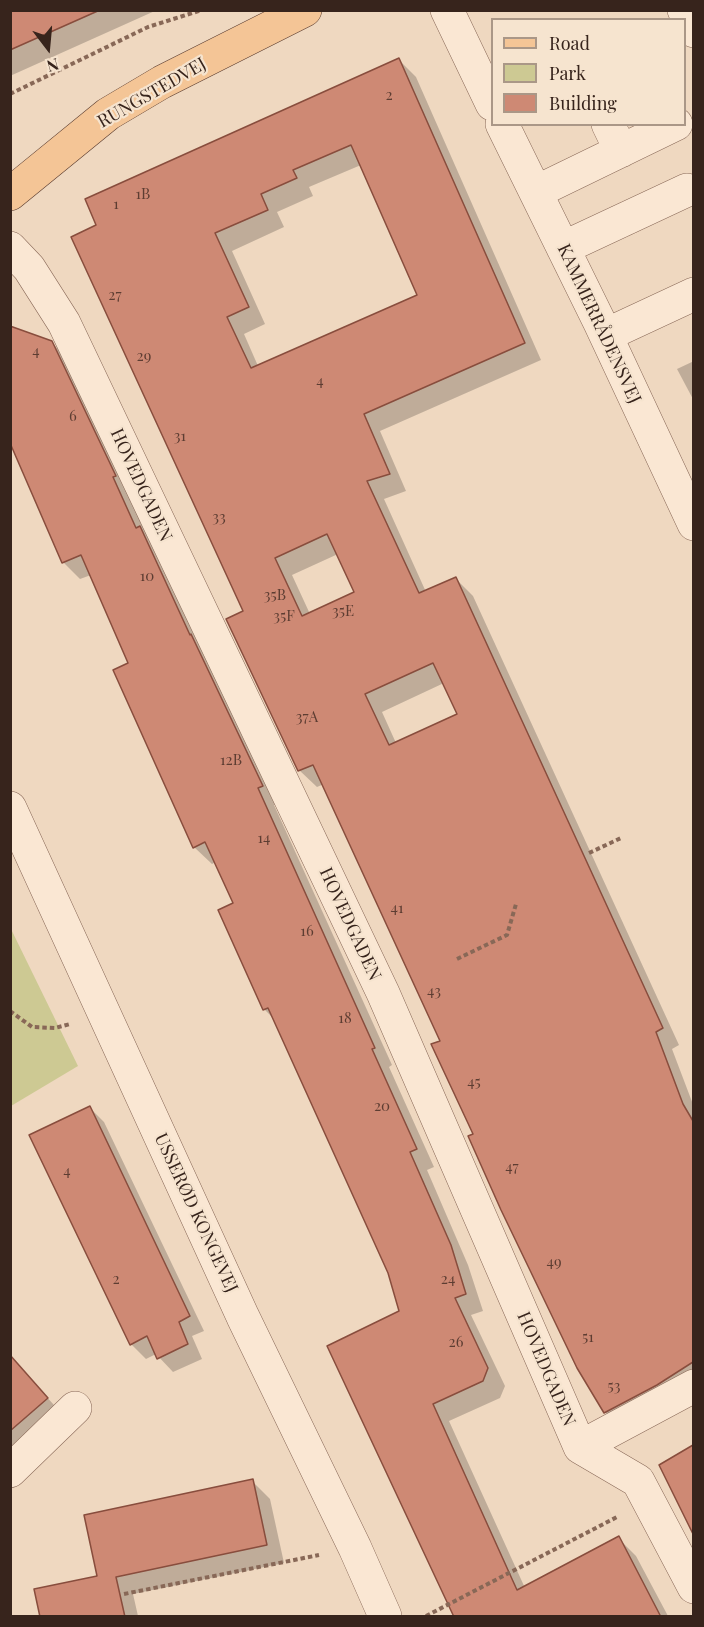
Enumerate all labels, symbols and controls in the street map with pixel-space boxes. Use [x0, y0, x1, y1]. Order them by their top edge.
north arrow [18, 18, 78, 78]
legend [491, 18, 686, 126]
text: Road [549, 31, 590, 55]
street label: RUNGSTEDVEJ [94, 53, 210, 133]
text: N [45, 54, 62, 77]
text: Park [549, 61, 586, 85]
house number: 2 [385, 86, 393, 104]
text: Building [549, 91, 617, 115]
house number: 1B [136, 185, 150, 203]
house number: 1 [113, 195, 119, 213]
street label: KAMMERRÅDENSVEJ [552, 241, 646, 407]
house number: 27 [108, 286, 122, 304]
house number: 4 [32, 342, 40, 360]
house number: 29 [137, 347, 151, 365]
house number: 4 [316, 372, 324, 390]
house number: 6 [69, 407, 77, 425]
street label: HOVEDGADEN [105, 425, 177, 545]
house number: 31 [174, 427, 186, 445]
house number: 33 [212, 508, 226, 526]
house number: 10 [140, 567, 154, 585]
house number: 35B [264, 586, 286, 604]
house number: 35E [332, 602, 354, 620]
house number: 35F [273, 607, 295, 625]
house number: 37A [296, 708, 318, 726]
house number: 12B [220, 751, 242, 769]
house number: 14 [258, 829, 270, 847]
street label: HOVEDGADEN [314, 864, 386, 984]
house number: 41 [391, 899, 403, 917]
house number: 16 [300, 922, 314, 940]
house number: 43 [427, 982, 441, 1000]
house number: 18 [338, 1009, 352, 1027]
house number: 45 [467, 1073, 481, 1091]
house number: 20 [374, 1097, 390, 1115]
street label: USSERØD KONGEVEJ [150, 1130, 242, 1296]
house number: 47 [505, 1158, 519, 1176]
house number: 4 [63, 1162, 71, 1180]
house number: 49 [546, 1253, 562, 1271]
house number: 2 [112, 1270, 120, 1288]
house number: 24 [441, 1270, 455, 1288]
street label: HOVEDGADEN [512, 1309, 580, 1429]
house number: 51 [582, 1328, 594, 1346]
house number: 26 [449, 1333, 463, 1351]
house number: 53 [608, 1377, 620, 1395]

